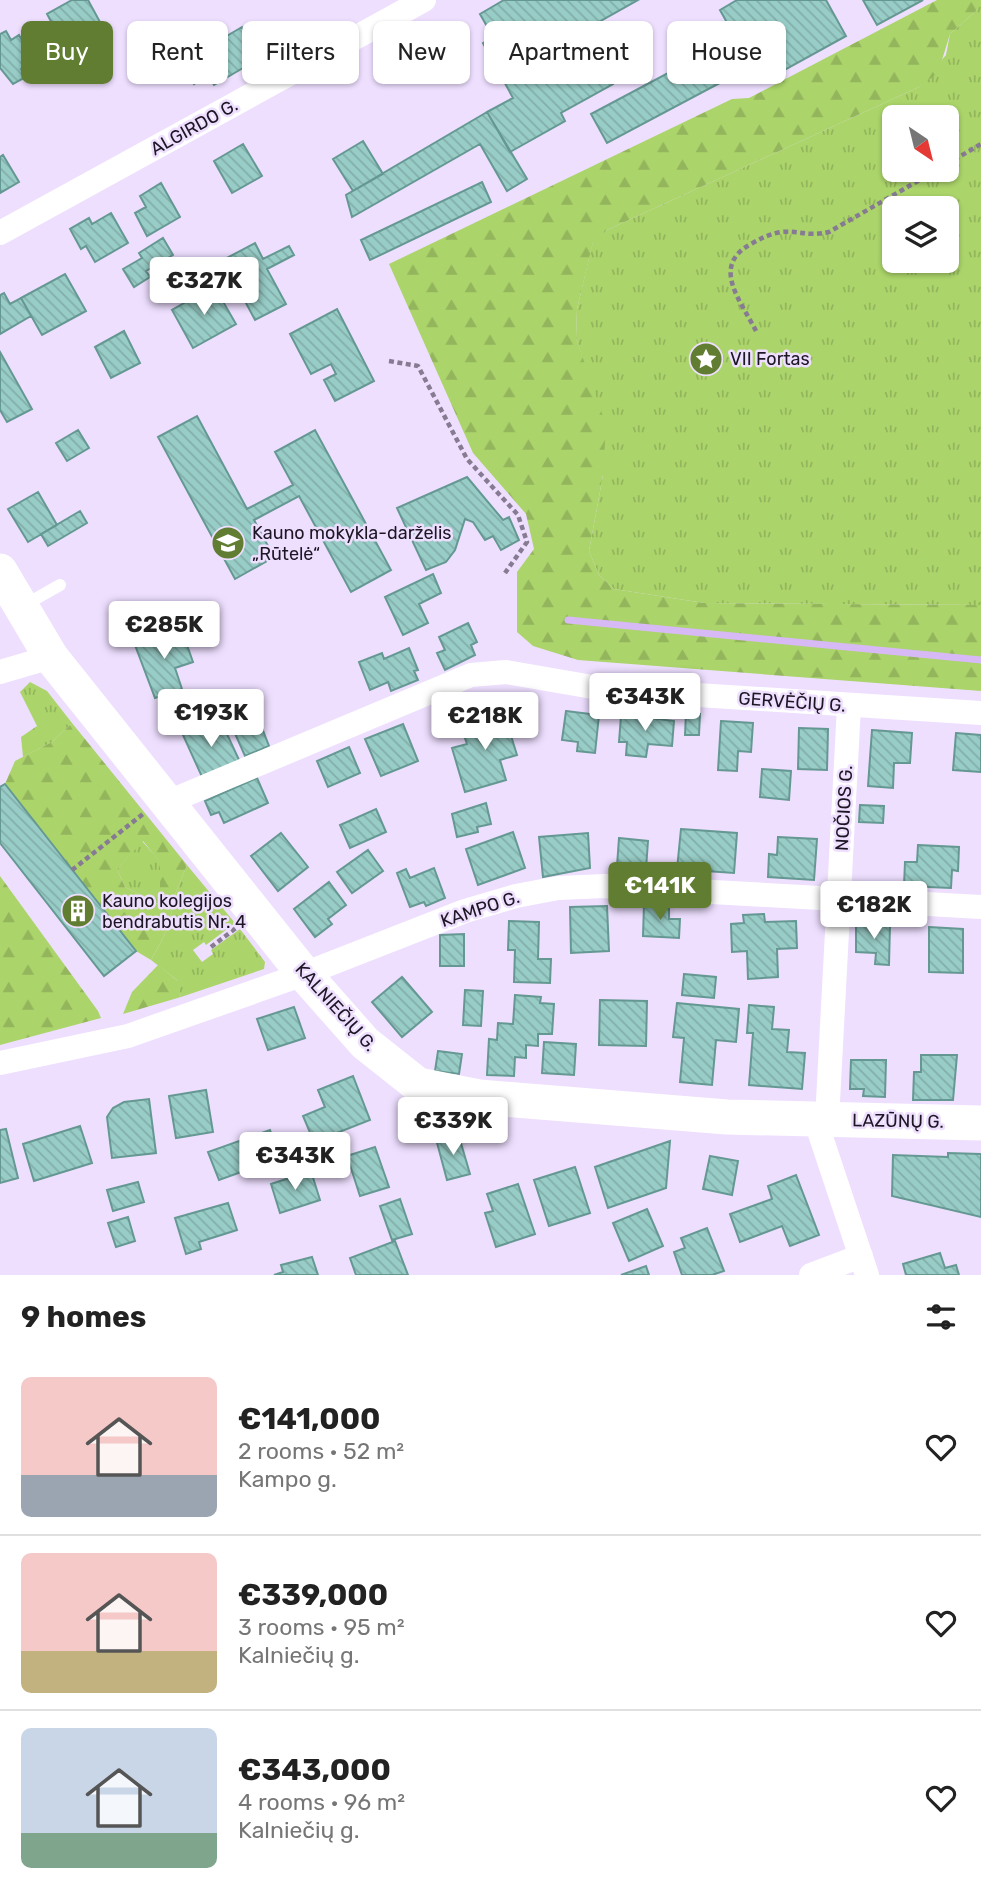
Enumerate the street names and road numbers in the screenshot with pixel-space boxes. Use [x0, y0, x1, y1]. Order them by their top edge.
street label: ALGIRDO G. [146, 94, 242, 160]
street label: GERVĖČIŲ G. [738, 687, 846, 717]
street label: NOČIOS G. [831, 765, 857, 851]
street label: KAMPO G. [438, 886, 522, 932]
street label: KALNIEČIŲ G. [290, 958, 382, 1056]
street label: LAZŪNŲ G. [852, 1109, 944, 1133]

